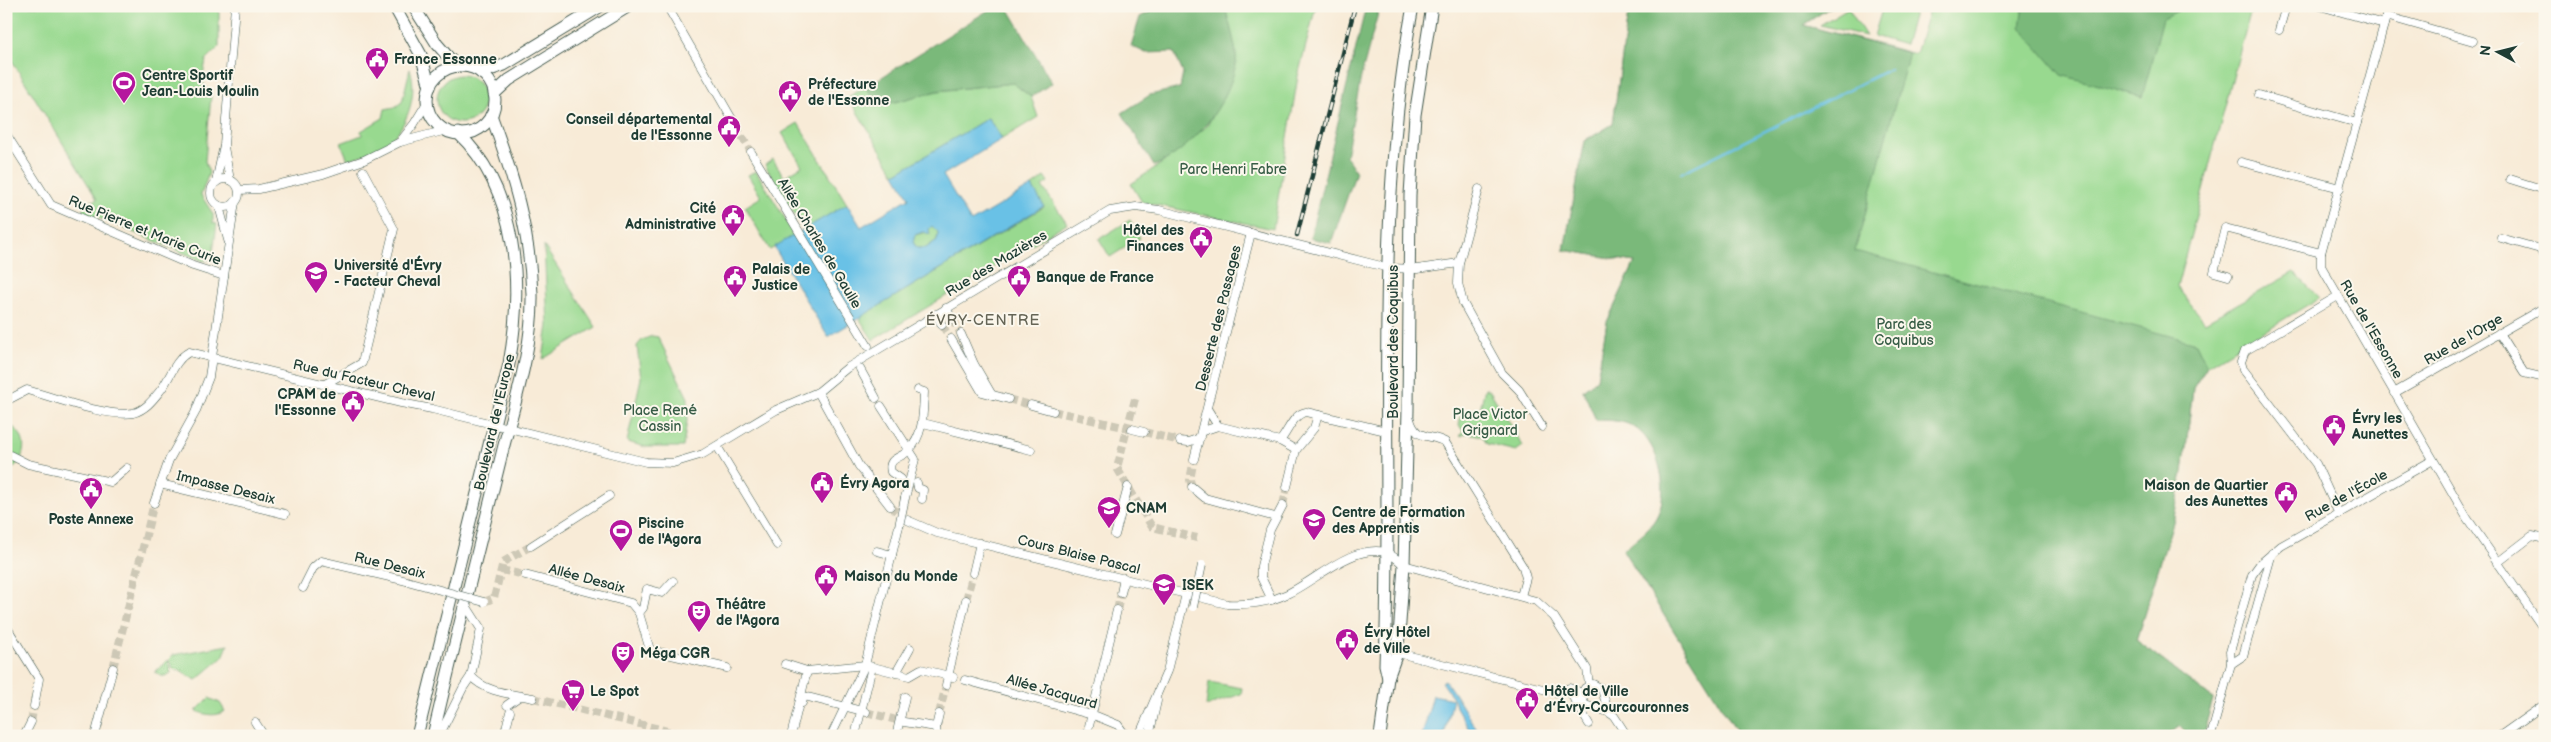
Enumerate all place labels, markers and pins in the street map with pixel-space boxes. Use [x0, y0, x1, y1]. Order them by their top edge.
public building icon: France Essonne [364, 46, 390, 80]
place label: France Essonne [394, 51, 497, 68]
place label: Centre Sportif Jean-Louis Moulin [142, 67, 259, 100]
sports icon: Centre Sportif Jean-Louis Moulin [111, 70, 137, 104]
place label: Préfecture de l'Essonne [808, 76, 889, 109]
public building icon: Préfecture de l'Essonne [777, 79, 803, 113]
place label: Conseil départemental de l'Essonne [566, 111, 712, 144]
public building icon: Conseil départemental de l'Essonne [716, 114, 742, 148]
place label: Cité Administrative [624, 200, 717, 233]
public building icon: Cité Administrative [720, 203, 746, 237]
place label: Hôtel des Finances [1123, 222, 1184, 255]
public building icon: Hôtel des Finances [1188, 225, 1214, 259]
place label: Université d'Évry - Facteur Cheval [334, 255, 442, 290]
school or university icon: Université d'Évry - Facteur Cheval [303, 260, 329, 294]
place label: Palais de Justice [752, 261, 810, 294]
public building icon: Palais de Justice [722, 264, 748, 298]
public building icon: Banque de France [1006, 264, 1032, 298]
place label: Banque de France [1036, 269, 1154, 286]
place label: CPAM de l'Essonne [275, 386, 336, 419]
public building icon: CPAM de l'Essonne [340, 389, 366, 423]
place label: Évry les Aunettes [2351, 408, 2408, 443]
public building icon: Évry les Aunettes [2321, 413, 2347, 447]
public building icon: Évry Agora [809, 470, 835, 504]
place label: Évry Agora [840, 473, 909, 492]
public building icon: Poste Annexe [78, 476, 104, 510]
place label: Maison de Quartier des Aunettes [2144, 477, 2268, 510]
public building icon: Maison de Quartier des Aunettes [2273, 480, 2299, 514]
school or university icon: CNAM [1096, 495, 1122, 529]
place label: CNAM [1126, 500, 1167, 517]
place label: Centre de Formation des Apprentis [1332, 504, 1465, 537]
school or university icon: Centre de Formation des Apprentis [1301, 507, 1327, 541]
place label: Poste Annexe [48, 511, 134, 528]
place label: Piscine de l'Agora [638, 515, 702, 548]
sports icon: Piscine de l'Agora [608, 518, 634, 552]
public building icon: Maison du Monde [813, 563, 839, 597]
place label: Maison du Monde [844, 568, 958, 585]
school or university icon: ISEK [1151, 572, 1177, 606]
place label: ISEK [1182, 577, 1214, 594]
place label: Théâtre de l'Agora [716, 596, 780, 629]
theatre icon: Théâtre de l'Agora [686, 599, 712, 633]
place label: Évry Hôtel de Ville [1364, 622, 1430, 657]
public building icon: Évry Hôtel de Ville [1334, 627, 1360, 661]
theatre icon: Méga CGR [610, 640, 636, 674]
place label: Méga CGR [640, 645, 710, 662]
supermarket icon: Le Spot [560, 678, 586, 712]
place label: Le Spot [590, 683, 639, 700]
place label: Hôtel de Ville d’Évry-Courcouronnes [1544, 683, 1689, 716]
public building icon: Hôtel de Ville d’Évry-Courcouronnes [1514, 686, 1540, 720]

